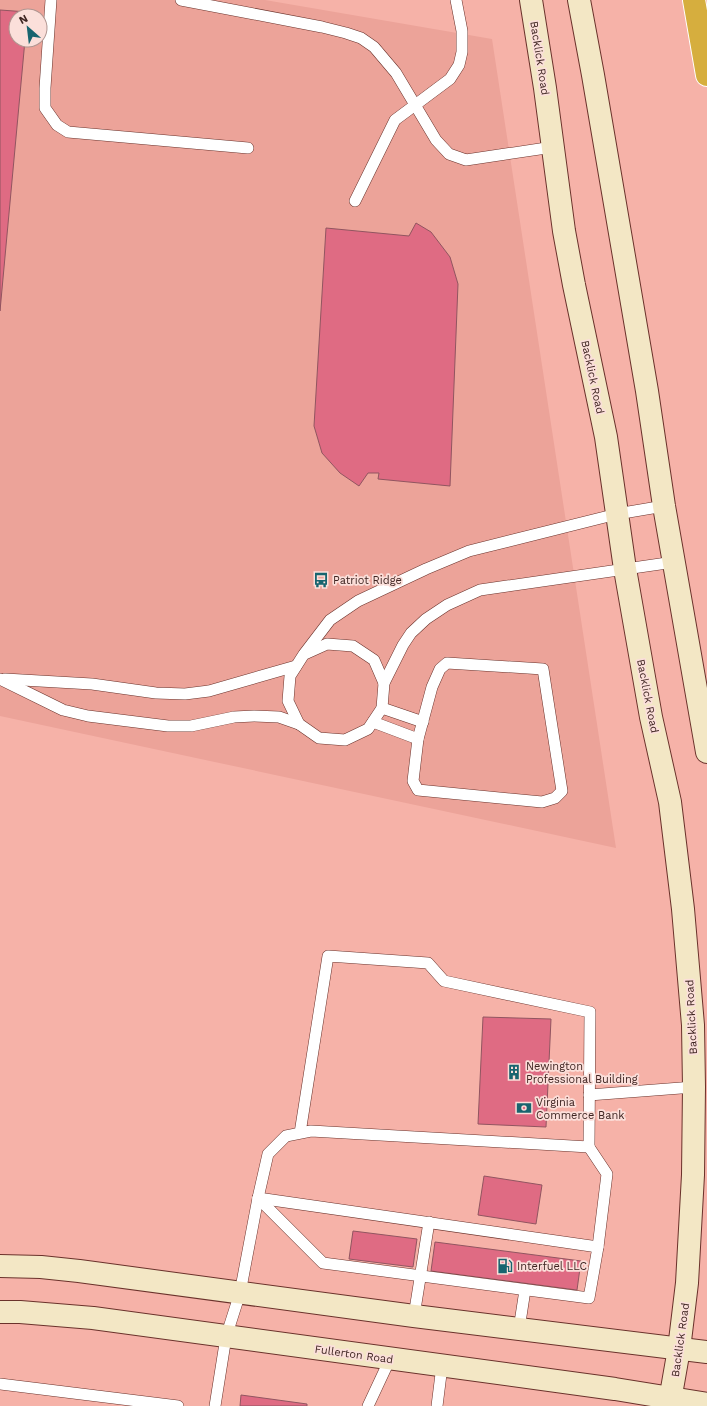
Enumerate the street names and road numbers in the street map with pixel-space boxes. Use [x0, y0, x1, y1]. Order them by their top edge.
street label: Backlick Road [527, 20, 552, 96]
street label: Backlick Road [578, 339, 607, 415]
street label: Backlick Road [634, 658, 661, 734]
street label: Backlick Road [683, 979, 700, 1055]
street label: Backlick Road [669, 1302, 692, 1378]
street label: Fullerton Road [314, 1343, 394, 1366]

